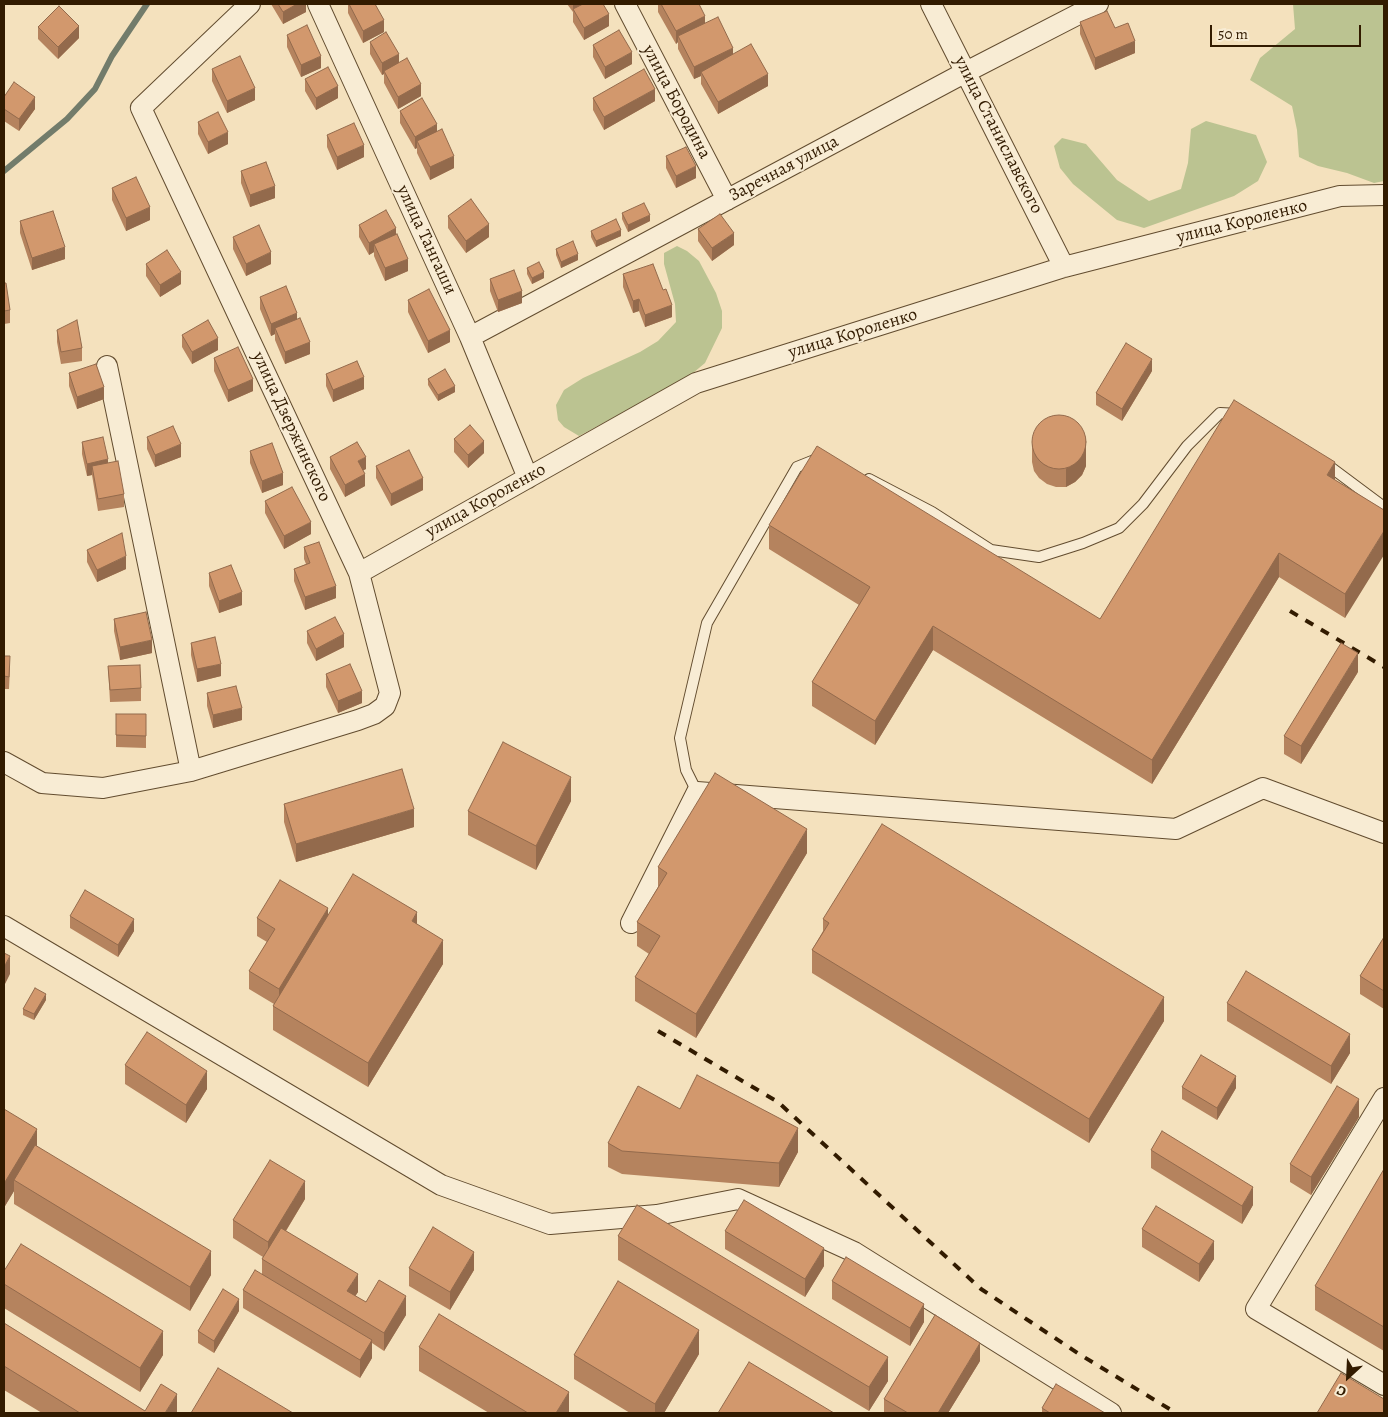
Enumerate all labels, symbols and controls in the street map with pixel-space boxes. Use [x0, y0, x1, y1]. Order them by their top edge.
scale bar [1213, 15, 1364, 47]
text: 50 m [1218, 24, 1248, 44]
street label: улица Бородина [637, 41, 715, 163]
street label: улица Станиславского [949, 52, 1047, 218]
street label: Заречная улица [725, 131, 843, 207]
street label: улица Тангаши [391, 182, 461, 298]
street label: улица Короленко [1174, 195, 1310, 249]
street label: улица Короленко [786, 304, 920, 364]
street label: улица Дзержинского [247, 349, 335, 505]
street label: улица Короленко [422, 459, 550, 543]
north arrow [1323, 1352, 1373, 1402]
text: С [1334, 1381, 1349, 1401]

